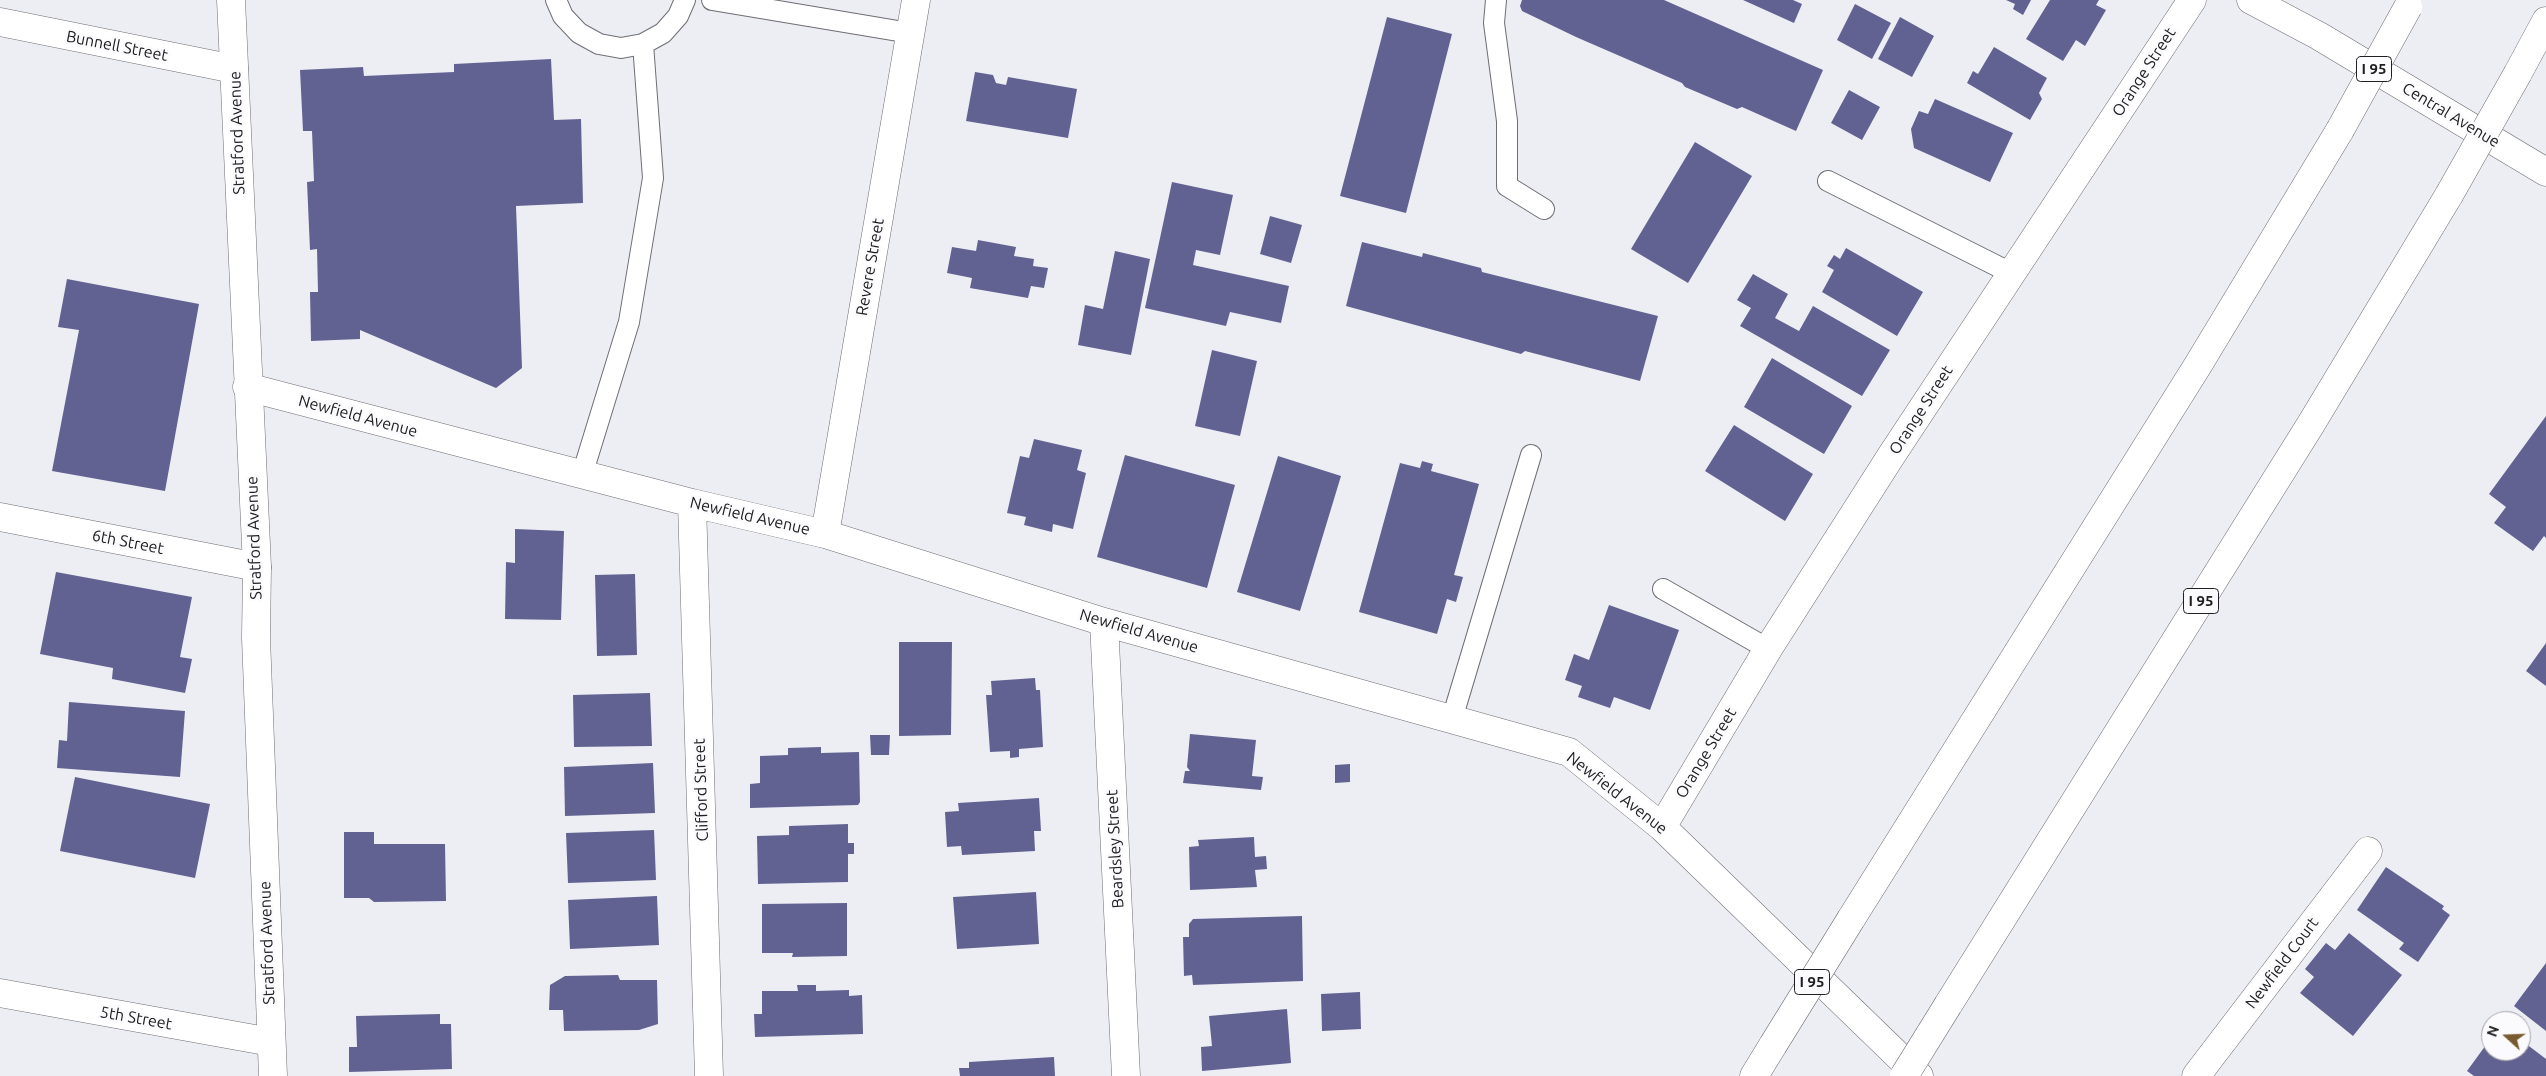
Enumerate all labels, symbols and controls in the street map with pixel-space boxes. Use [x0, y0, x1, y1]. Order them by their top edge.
street label: Orange Street [2108, 24, 2180, 120]
street label: Bunnell Street [65, 27, 169, 65]
road number: I 95 [2356, 56, 2392, 82]
street label: Stratford Avenue [225, 71, 249, 195]
street label: Central Avenue [2399, 78, 2503, 152]
street label: Revere Street [852, 217, 888, 317]
street label: Orange Street [1885, 362, 1957, 458]
street label: Newfield Avenue [296, 391, 420, 441]
street label: Stratford Avenue [242, 476, 266, 600]
street label: Newfield Avenue [688, 493, 812, 539]
street label: 6th Street [90, 526, 166, 558]
road number: I 95 [2184, 588, 2218, 614]
street label: Newfield Avenue [1077, 605, 1201, 657]
street label: Orange Street [1671, 704, 1741, 802]
street label: Clifford Street [690, 738, 712, 842]
street label: Newfield Avenue [1563, 748, 1671, 838]
street label: Beardsley Street [1102, 789, 1128, 909]
street label: Stratford Avenue [255, 881, 279, 1005]
street label: Newfield Court [2241, 914, 2323, 1012]
road number: I 95 [1794, 970, 1830, 994]
street label: 5th Street [98, 1002, 174, 1034]
north arrow [2481, 1011, 2531, 1061]
text: N [2484, 1024, 2502, 1039]

